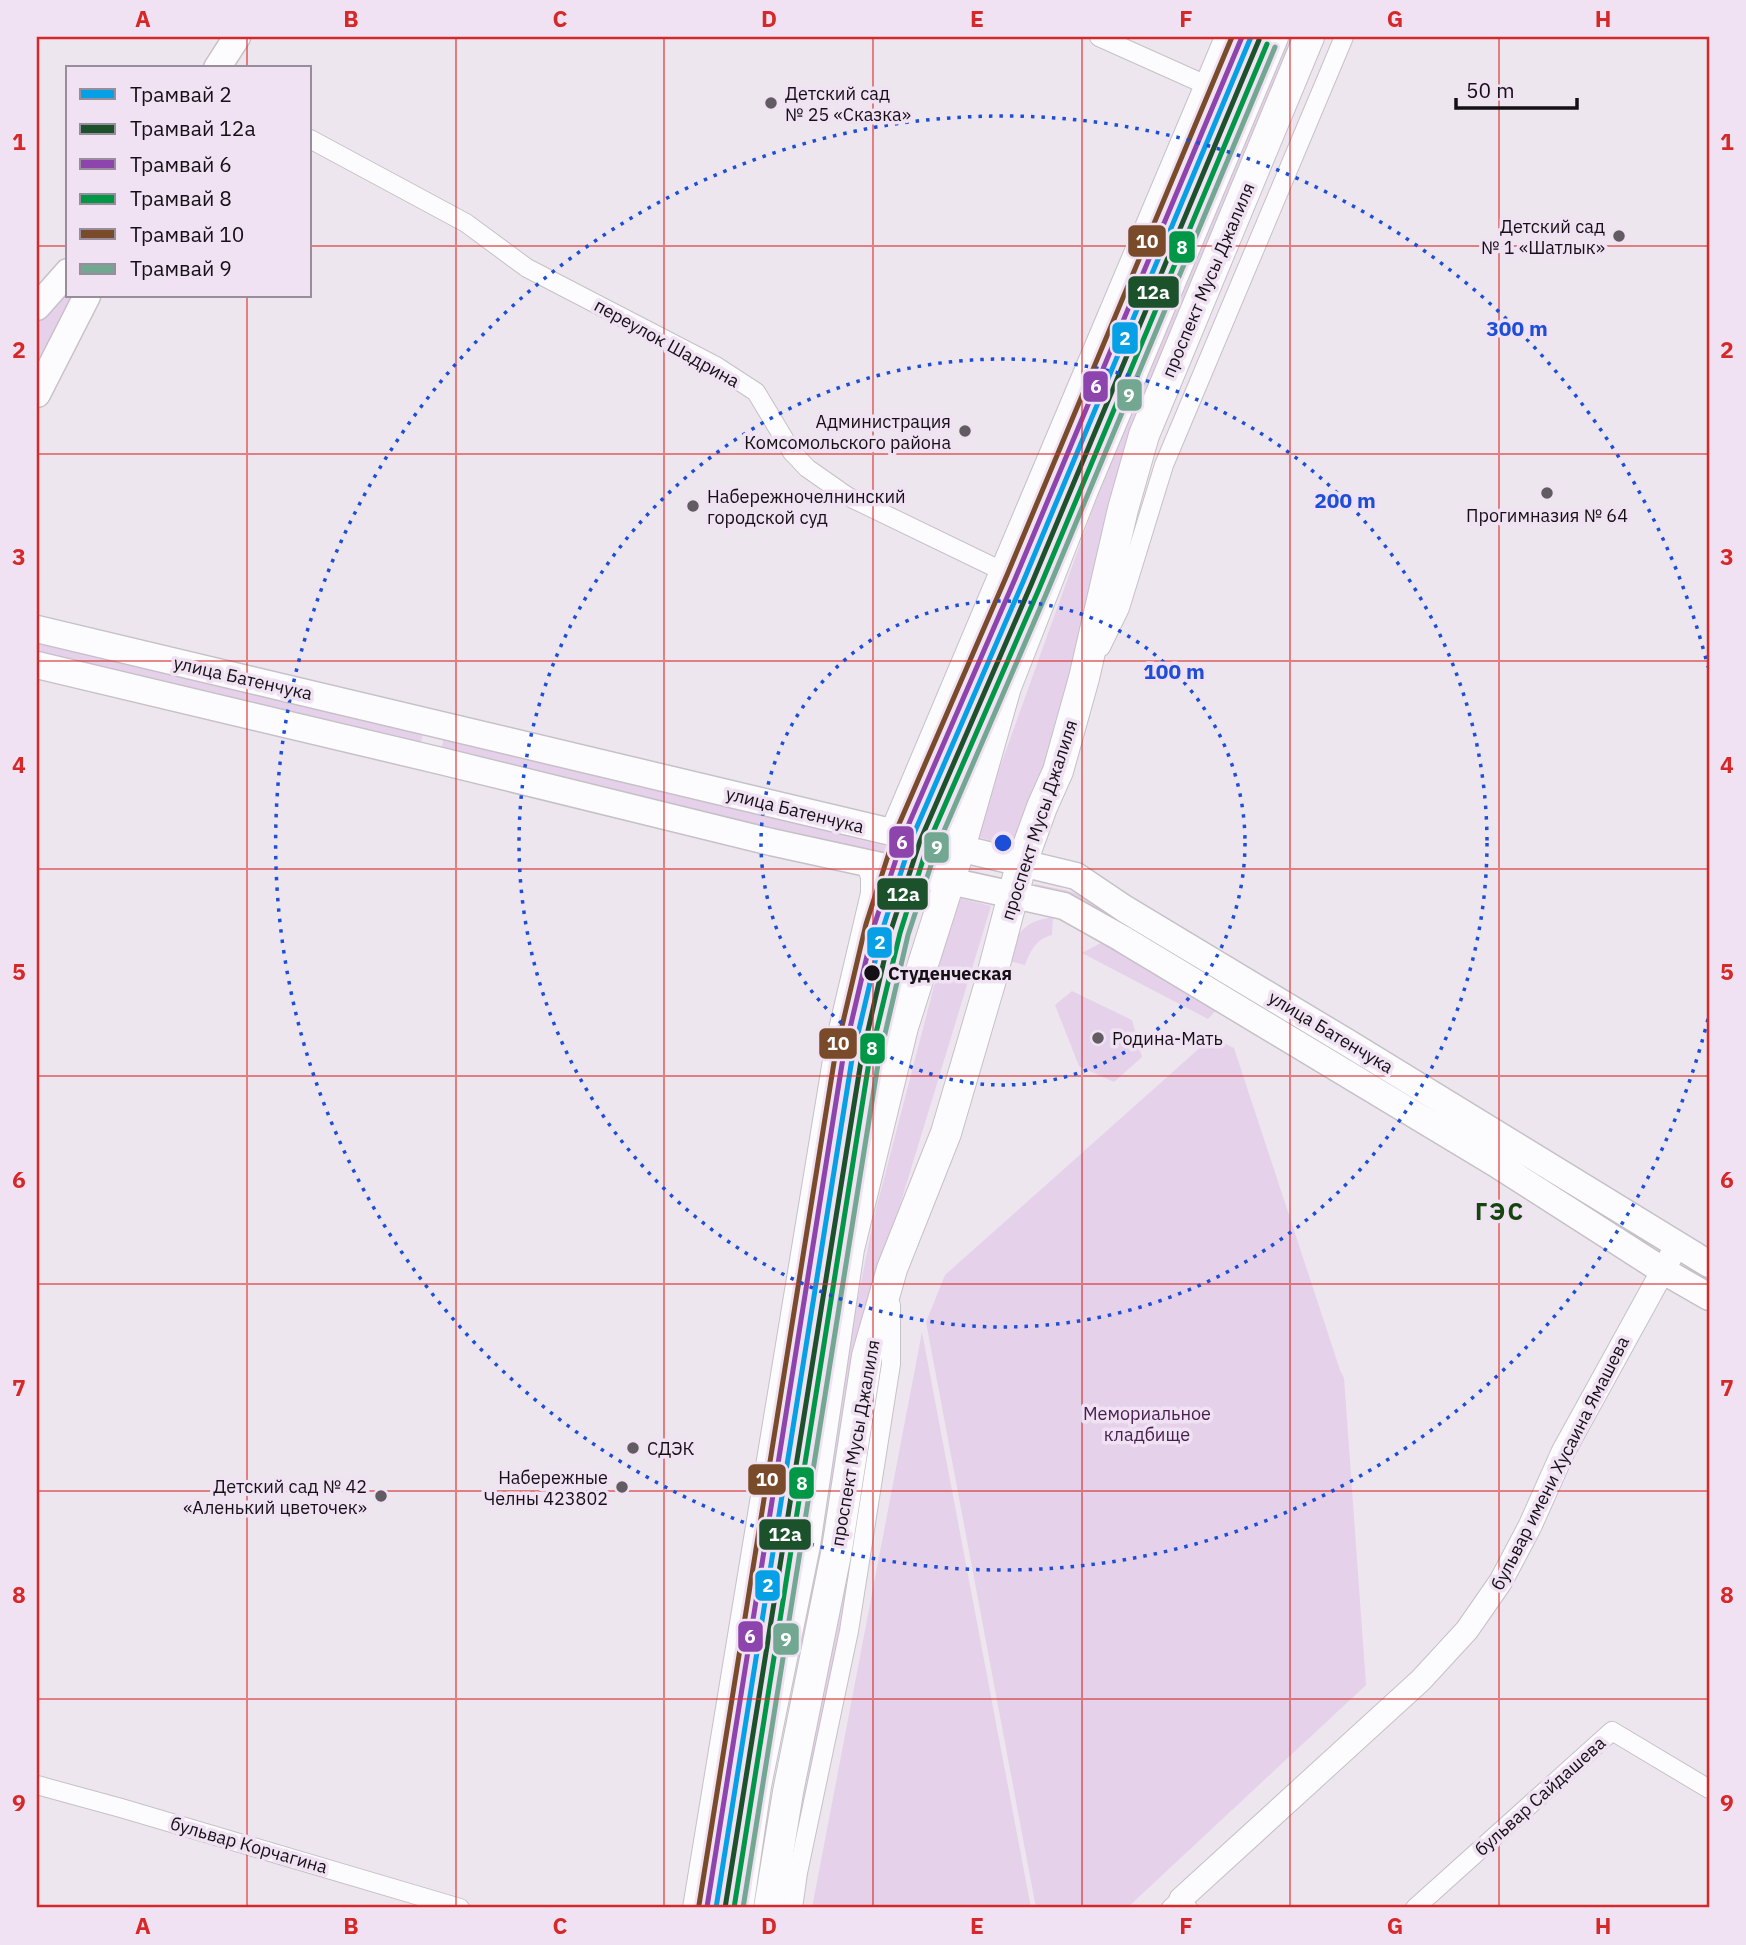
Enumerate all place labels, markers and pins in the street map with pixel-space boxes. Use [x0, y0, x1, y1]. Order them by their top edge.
place label: Детский сад № 25 «Сказка» [785, 82, 911, 126]
marker: Детский сад № 25 «Сказка» [763, 95, 779, 111]
place label: Детский сад № 1 «Шатлык» [1481, 215, 1605, 259]
marker: Детский сад № 1 «Шатлык» [1611, 228, 1627, 244]
place label: Администрация Комсомольского района [744, 410, 951, 454]
marker: Администрация Комсомольского района [957, 423, 973, 439]
place label: Набережночелнинский городской суд [707, 485, 906, 529]
marker: Прогимназия № 64 [1539, 485, 1555, 501]
marker: Набережночелнинский городской суд [685, 498, 701, 514]
place label: Прогимназия № 64 [1466, 504, 1628, 527]
centre of rings [991, 831, 1015, 855]
place label: Студенческая [888, 962, 1012, 985]
marker: Студенческая [862, 963, 882, 983]
place label: Родина-Мать [1112, 1027, 1223, 1050]
marker: Родина-Мать [1090, 1030, 1106, 1046]
place label: СДЭК [647, 1437, 695, 1460]
marker: СДЭК [625, 1440, 641, 1456]
place label: Набережные Челны 423802 [484, 1466, 608, 1510]
place label: Детский сад № 42 «Аленький цветочек» [183, 1475, 367, 1519]
marker: Набережные Челны 423802 [614, 1479, 630, 1495]
marker: Детский сад № 42 «Аленький цветочек» [373, 1488, 389, 1504]

